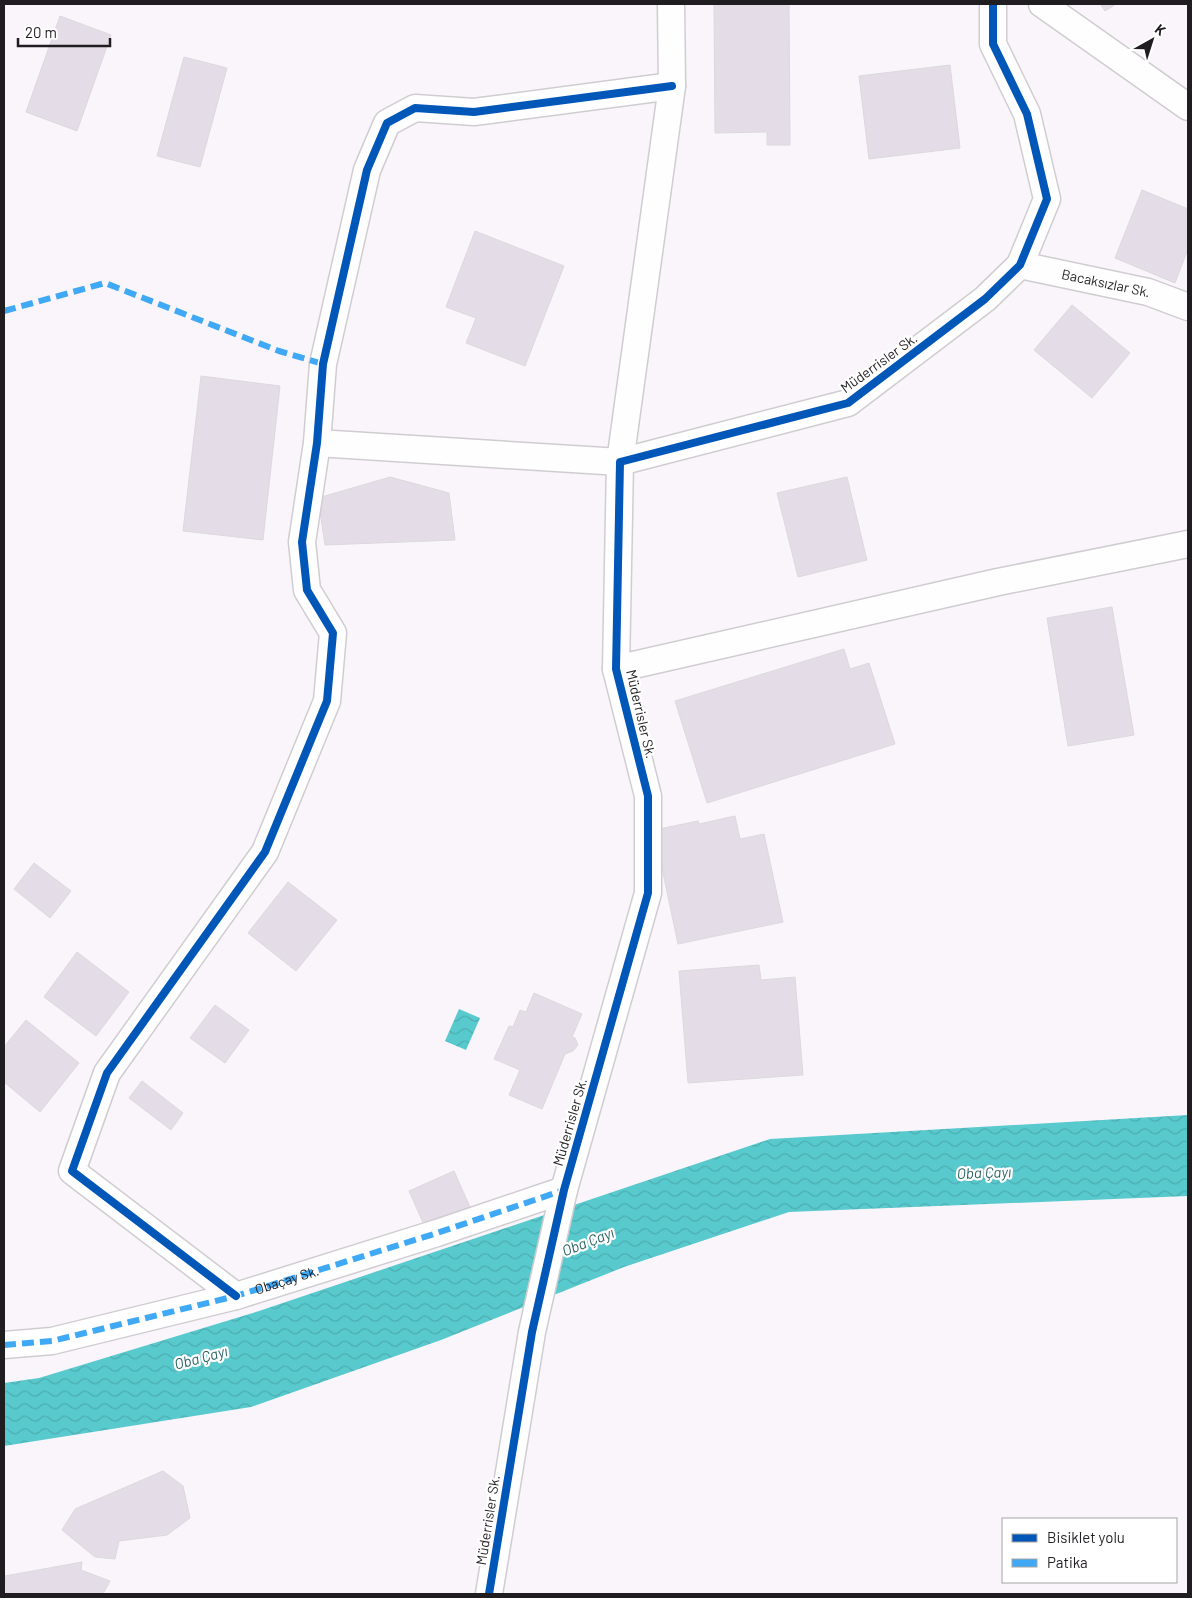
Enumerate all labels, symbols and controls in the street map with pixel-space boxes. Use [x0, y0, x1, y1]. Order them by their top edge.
scale bar [18, 15, 110, 47]
north arrow [1127, 15, 1177, 65]
text: K [1152, 20, 1169, 39]
text: 20 m [25, 23, 57, 41]
street label: Bacaksızlar Sk. [1060, 265, 1153, 300]
street label: Müderrisler Sk. [837, 329, 920, 396]
street label: Müderrisler Sk. [623, 668, 660, 760]
street label: Müderrisler Sk. [549, 1076, 590, 1168]
water label: Oba Çayı [957, 1162, 1011, 1182]
water label: Oba Çayı [559, 1223, 616, 1259]
street label: Obaçay Sk. [253, 1262, 321, 1298]
water label: Oba Çayı [172, 1341, 229, 1373]
street label: Müderrisler Sk. [472, 1474, 503, 1566]
legend [1002, 1518, 1177, 1583]
text: Bisiklet yolu [1047, 1528, 1125, 1546]
text: Patika [1047, 1553, 1088, 1571]

